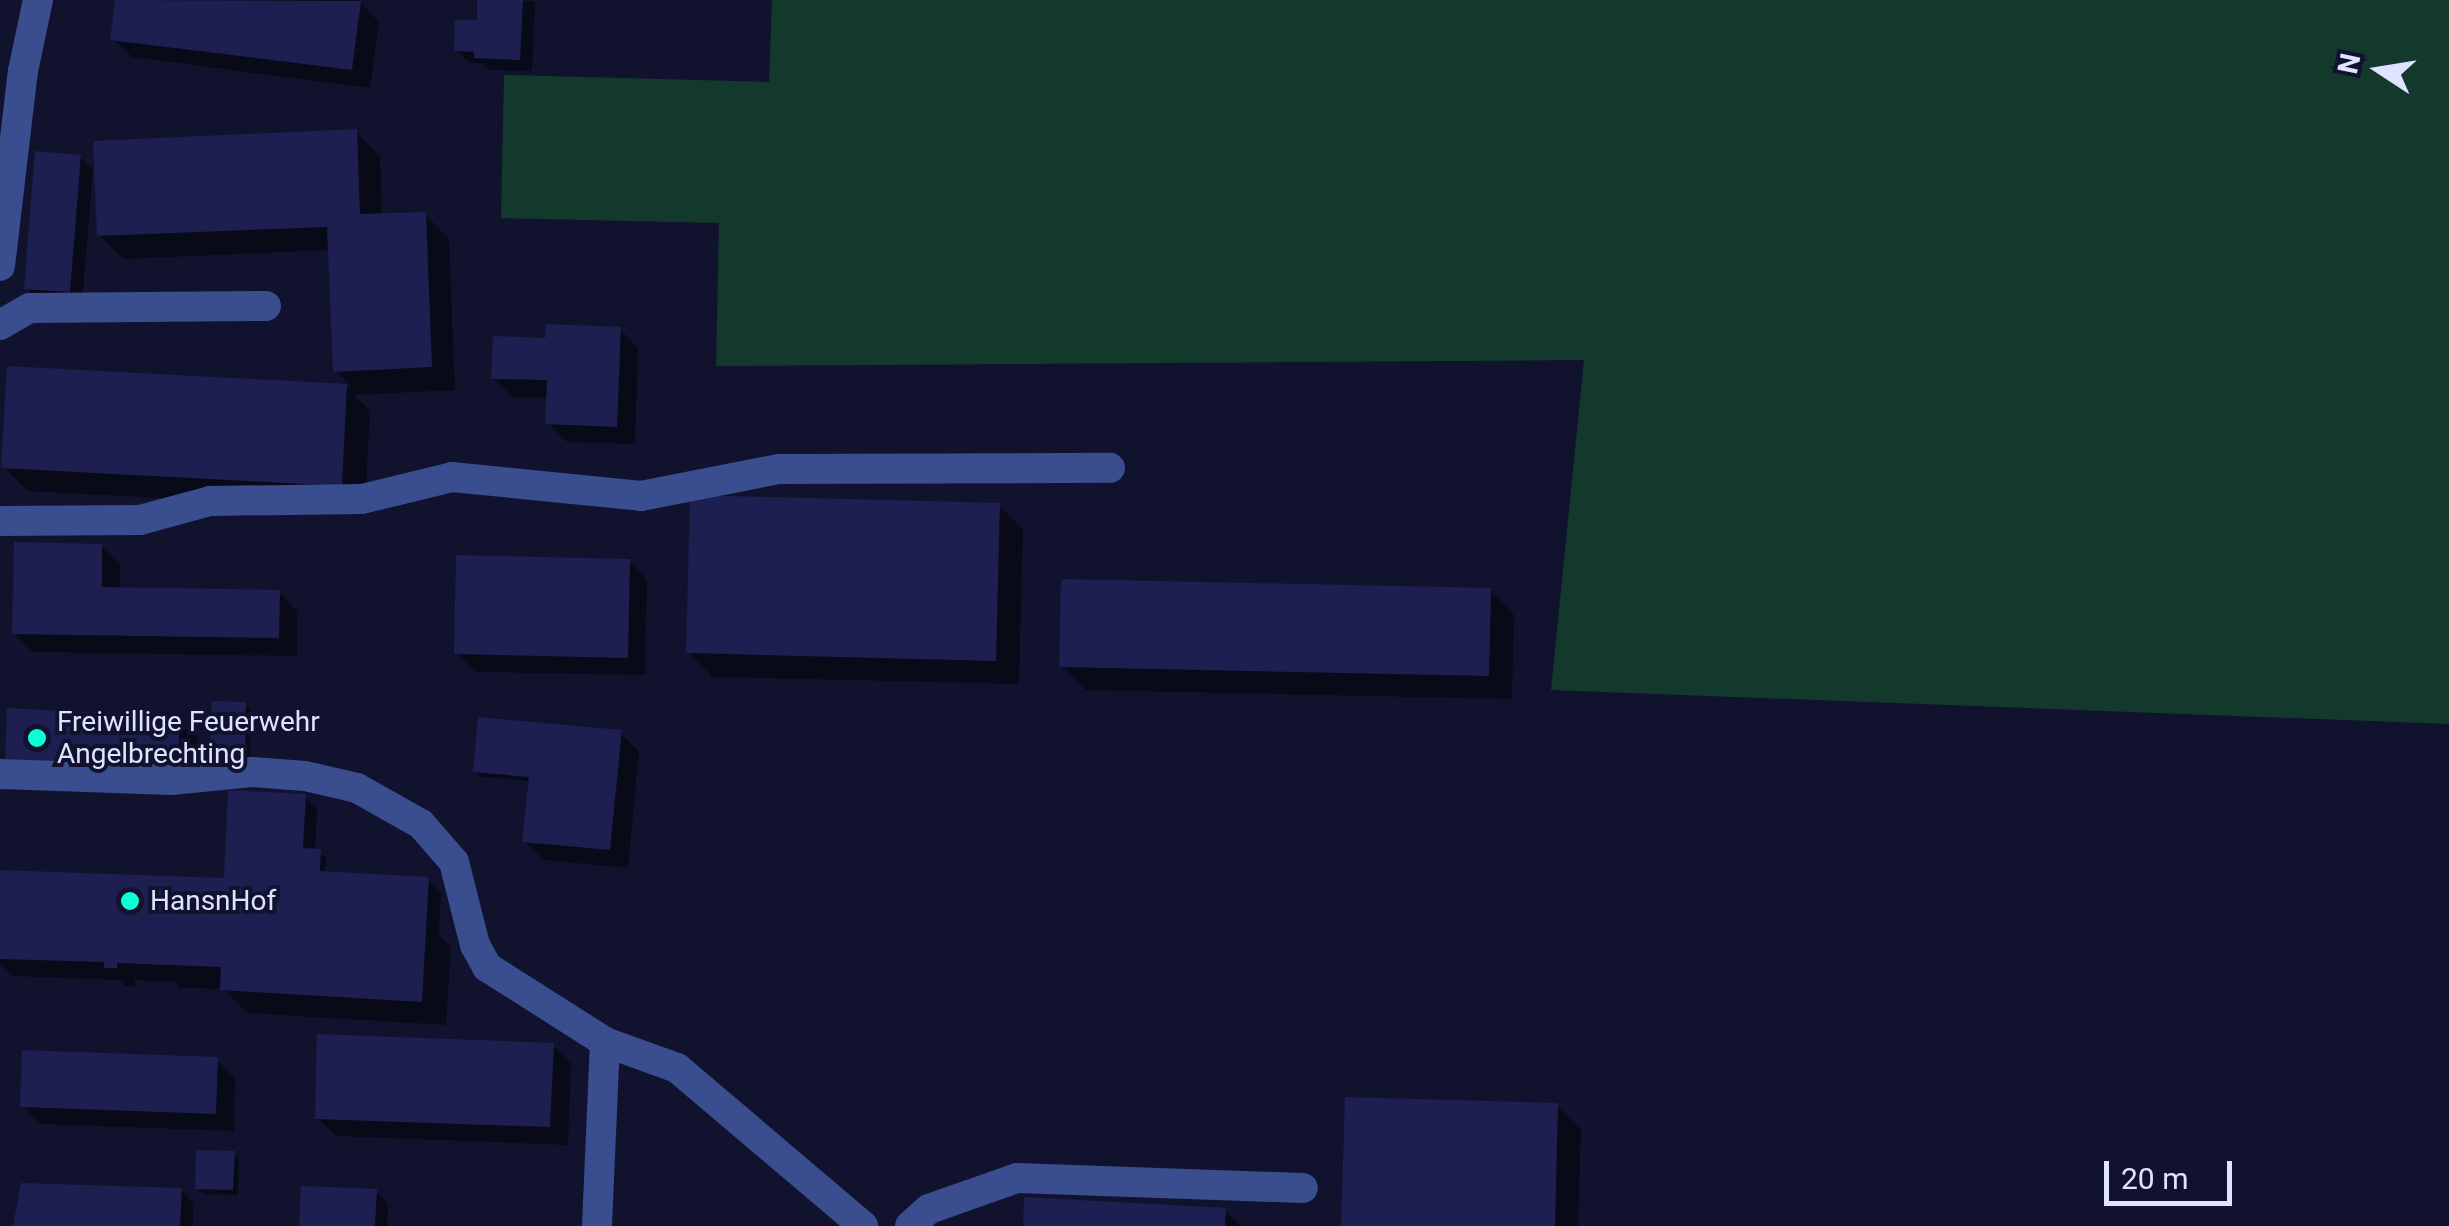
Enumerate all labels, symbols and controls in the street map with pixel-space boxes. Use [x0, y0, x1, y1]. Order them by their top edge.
north arrow [2329, 20, 2429, 120]
text: N [2331, 51, 2367, 77]
place label: Freiwillige Feuerwehr Angelbrechting [57, 705, 320, 771]
marker: Freiwillige Feuerwehr Angelbrechting [26, 727, 48, 749]
place label: HansnHof [150, 884, 276, 918]
marker: HansnHof [119, 890, 141, 912]
scale bar [2109, 1141, 2236, 1203]
text: 20 m [2121, 1161, 2188, 1196]

